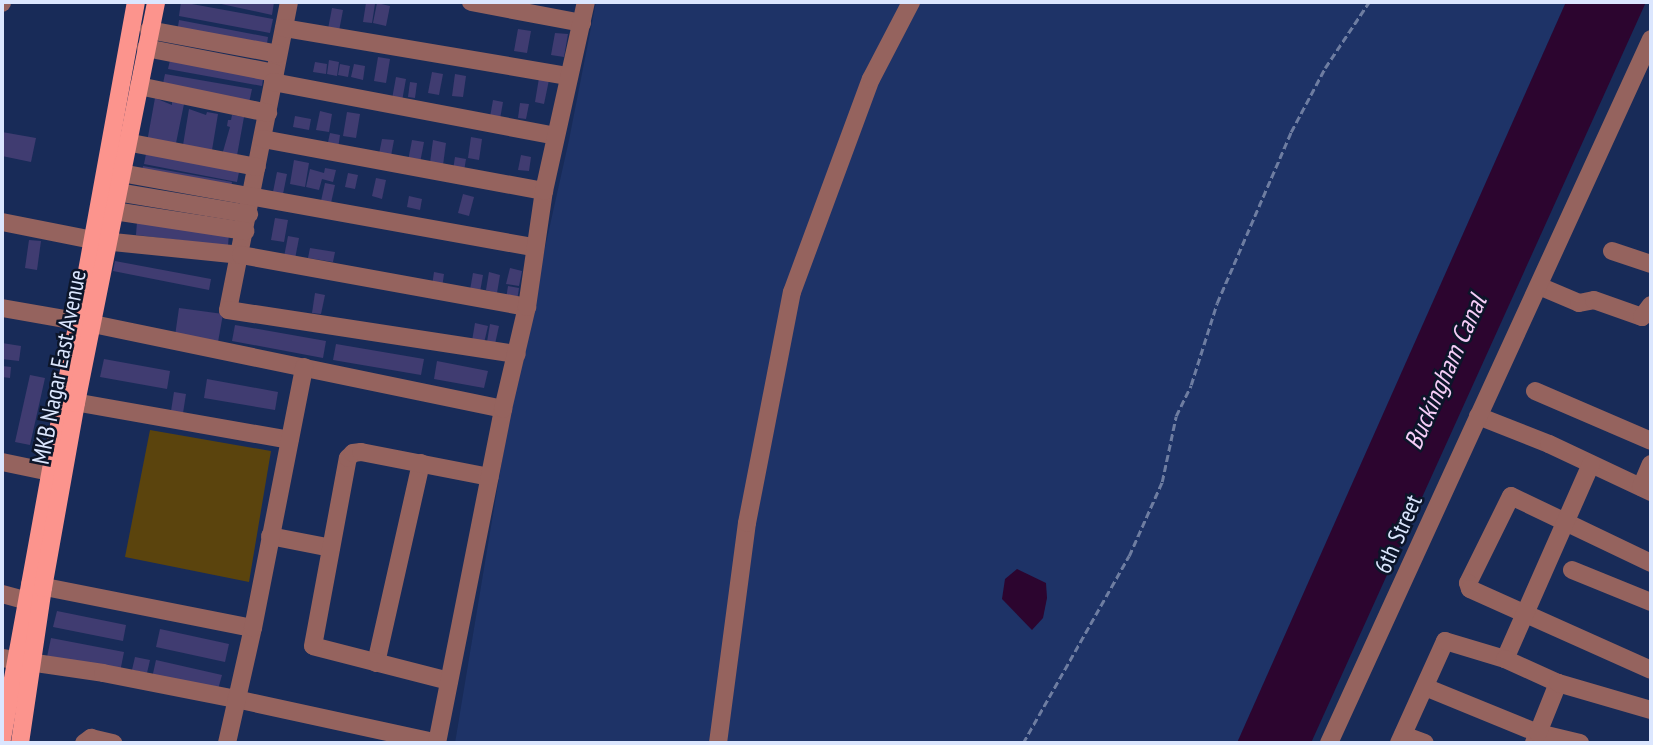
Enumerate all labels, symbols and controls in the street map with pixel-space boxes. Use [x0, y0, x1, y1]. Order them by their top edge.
street label: MKB Nagar East Avenue [26, 267, 92, 467]
water label: Buckingham Canal [1397, 290, 1493, 454]
street label: 6th Street [1368, 490, 1428, 578]

